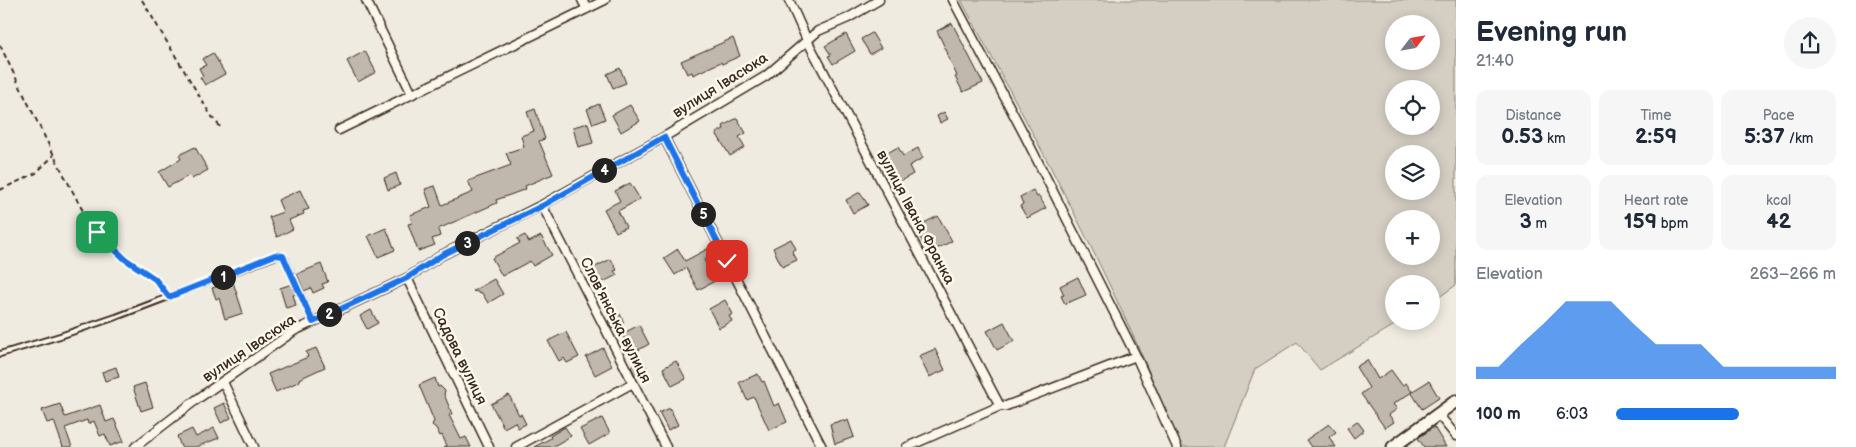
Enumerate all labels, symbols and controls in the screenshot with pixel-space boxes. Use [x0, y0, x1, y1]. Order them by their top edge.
north arrow [1385, 15, 1440, 70]
map controls [1385, 15, 1440, 330]
text: Evening run [1476, 16, 1627, 49]
button: share [1784, 17, 1836, 69]
street label: вулиця Івасюка [669, 48, 772, 122]
text: 21:40 [1476, 52, 1514, 71]
button: locate [1385, 80, 1440, 135]
text: Distance [1505, 107, 1561, 124]
text: Time [1640, 107, 1672, 124]
text: Pace [1763, 107, 1795, 124]
text: 0.53 [1501, 124, 1543, 149]
text: 2:59 [1635, 124, 1677, 149]
text: 5:37 [1744, 124, 1785, 149]
text: km [1543, 130, 1565, 147]
text: /km [1785, 130, 1813, 147]
button: layers [1385, 145, 1440, 200]
street label: вулиця Івана Франка [872, 147, 959, 288]
pin: 4 [592, 158, 616, 182]
text: 4 [600, 162, 609, 179]
text: Elevation [1504, 192, 1563, 209]
text: Heart rate [1624, 192, 1688, 209]
text: kcal [1766, 192, 1791, 209]
pin: 5 [690, 202, 716, 226]
text: 5 [699, 206, 708, 223]
text: 3 [1520, 209, 1532, 234]
text: 159 [1624, 209, 1657, 234]
text: 42 [1766, 209, 1791, 234]
button: + [1385, 210, 1440, 265]
pin [76, 211, 118, 253]
text: m [1532, 215, 1547, 232]
text: bpm [1657, 215, 1688, 232]
icon: arrive [83, 218, 111, 246]
pin: 3 [454, 230, 480, 256]
text: 3 [463, 235, 472, 252]
pin [706, 240, 748, 282]
icon: check [713, 247, 741, 275]
street label: Слов'янська вулиця [576, 254, 656, 386]
pin: 1 [210, 264, 236, 290]
text: Elevation [1476, 265, 1543, 284]
text: 263–266 m [1750, 265, 1836, 284]
text: 1 [221, 269, 226, 286]
button: − [1385, 275, 1440, 330]
pin: 2 [316, 302, 342, 326]
street label: Садова вулиця [428, 305, 491, 408]
text: 2 [325, 306, 334, 323]
street label: вулиця Івасюка [199, 310, 300, 387]
text: 100 m [1476, 405, 1521, 424]
text: 6:03 [1556, 405, 1588, 424]

